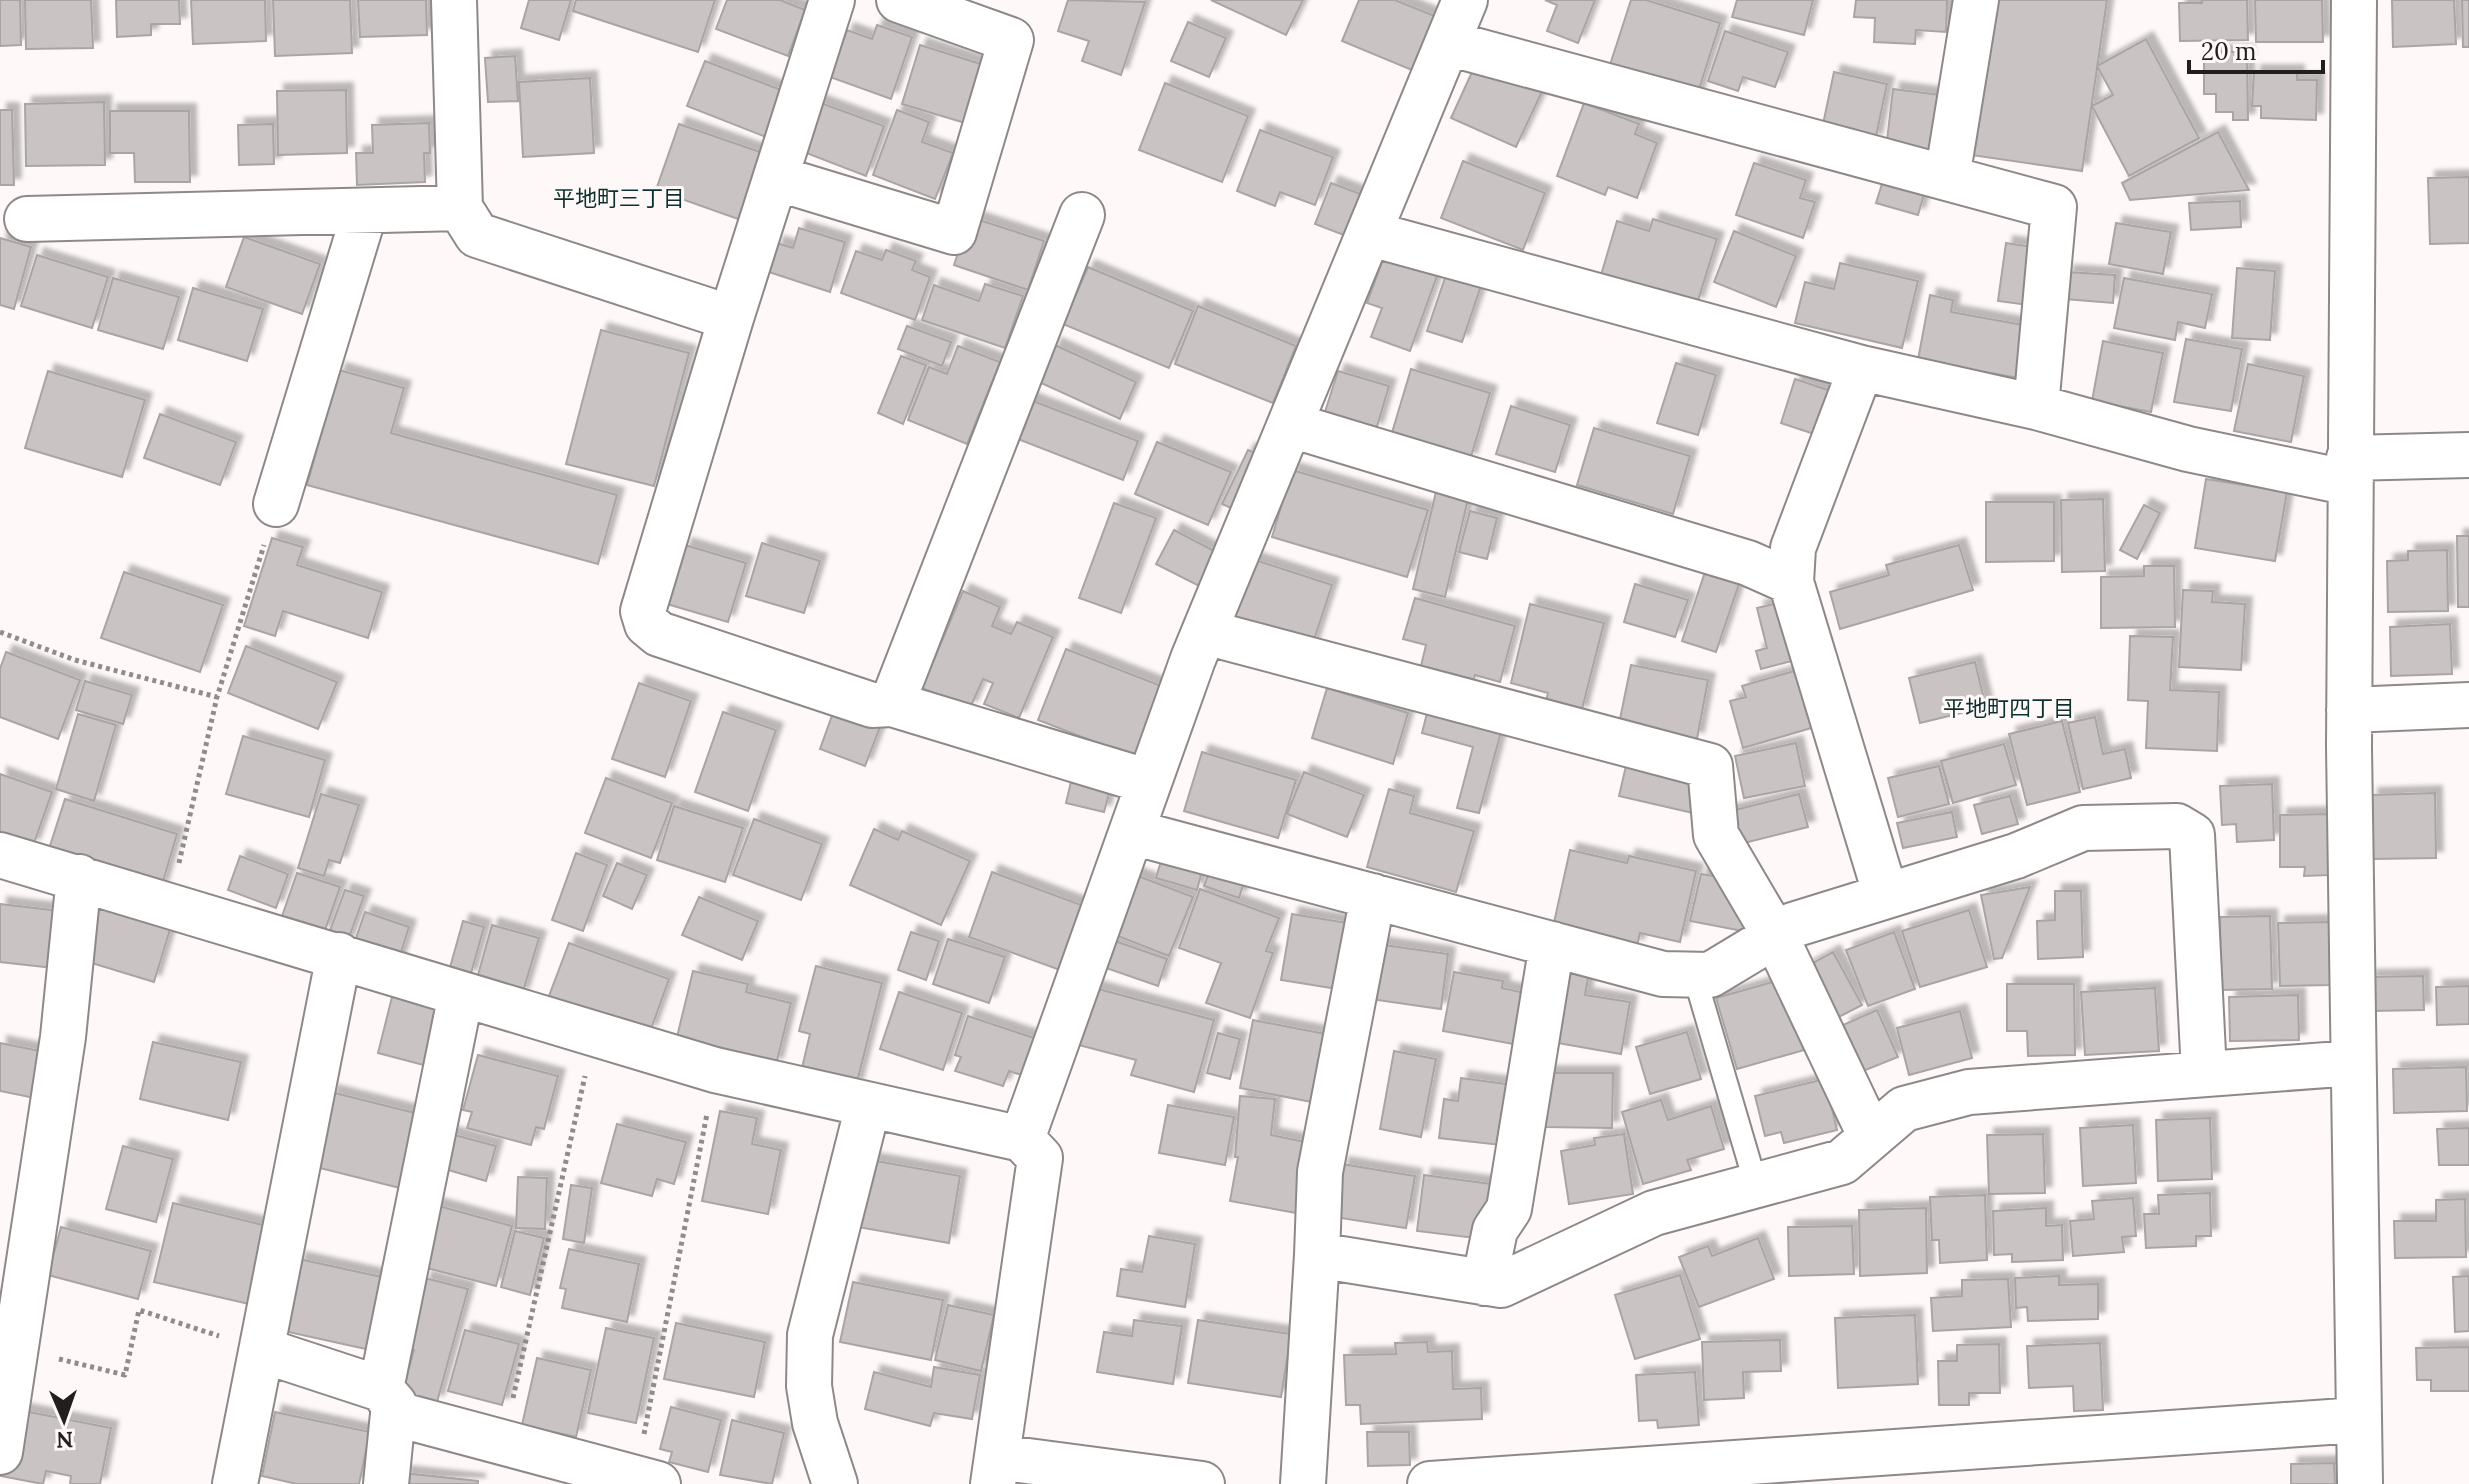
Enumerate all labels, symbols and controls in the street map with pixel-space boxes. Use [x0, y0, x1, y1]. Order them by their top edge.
scale bar [2189, 24, 2323, 74]
text: 20 m [2201, 36, 2257, 67]
district label: 平地町三丁目 [553, 184, 685, 212]
district label: 平地町四丁目 [1943, 694, 2075, 722]
north arrow [24, 1380, 104, 1460]
text: N [56, 1426, 74, 1454]

